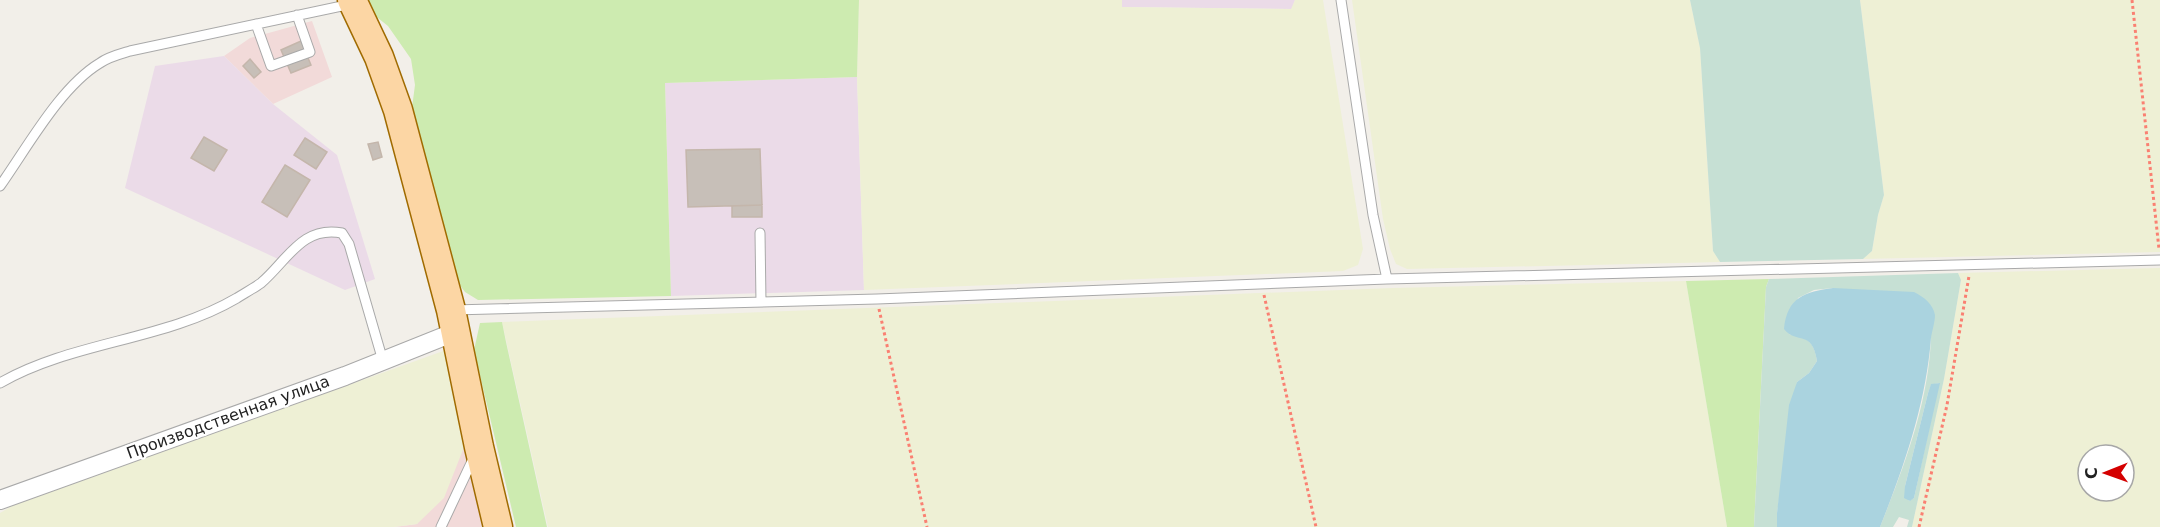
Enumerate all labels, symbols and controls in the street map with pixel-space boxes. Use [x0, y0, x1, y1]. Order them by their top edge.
street label: Производственная улица [124, 371, 332, 463]
north arrow [2076, 443, 2136, 503]
text: С [2082, 467, 2101, 479]

